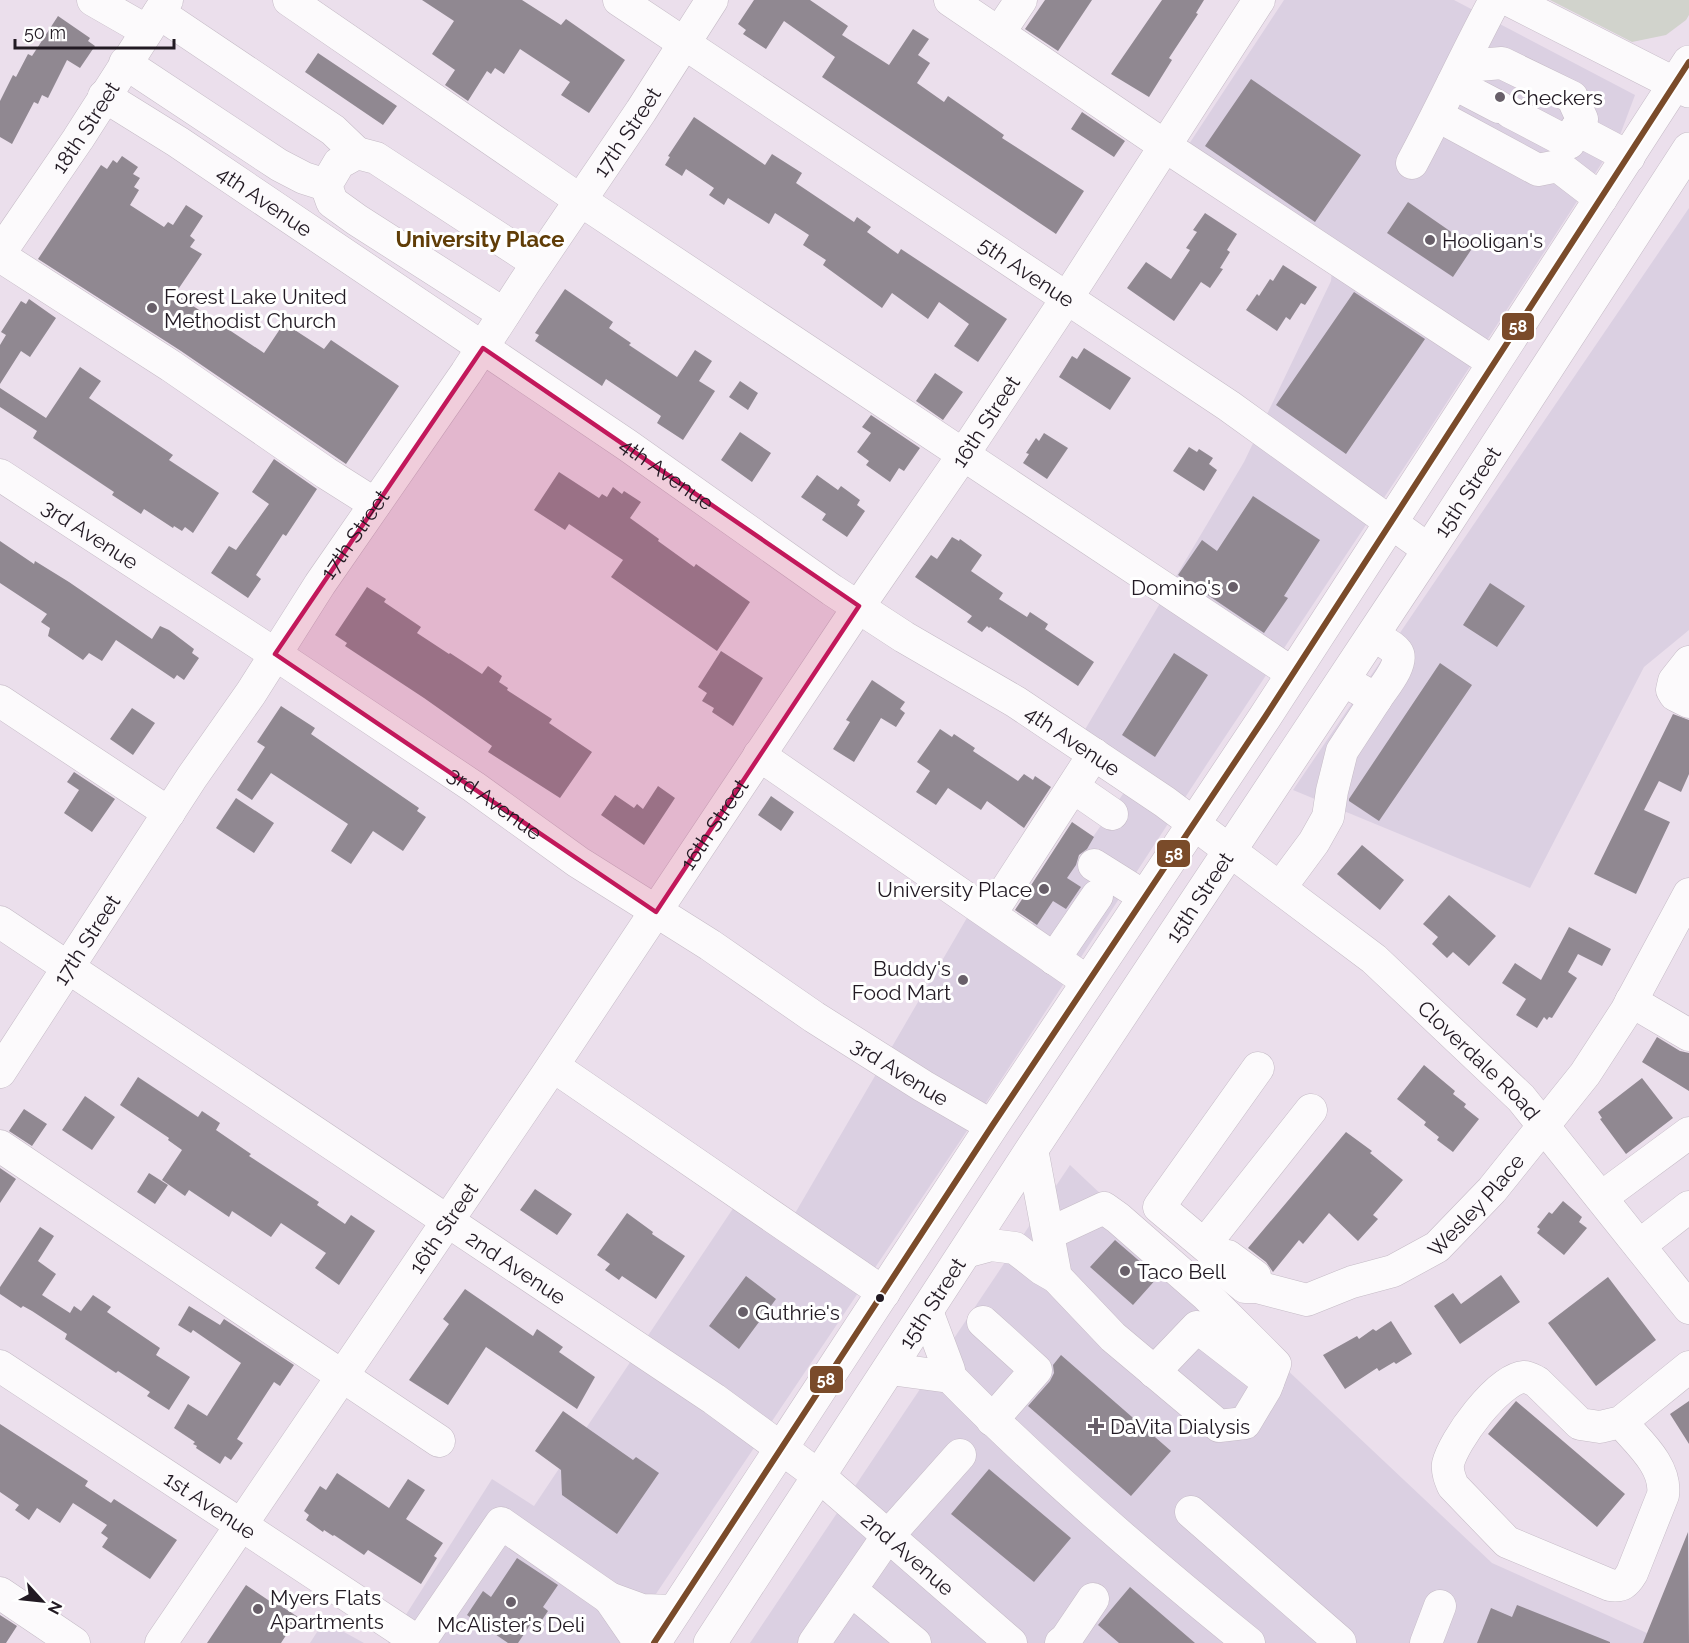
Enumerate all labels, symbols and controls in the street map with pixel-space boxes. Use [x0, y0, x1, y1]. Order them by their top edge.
scale bar [15, 12, 174, 50]
text: 50 m [24, 22, 66, 43]
street label: 18th Street [46, 77, 124, 178]
street label: 17th Street [588, 82, 666, 182]
place label: Checkers [1512, 85, 1603, 110]
marker: Checkers [1493, 90, 1507, 104]
street label: 4th Avenue [213, 160, 317, 242]
district label: University Place [395, 226, 565, 252]
place label: Hooligan's [1442, 228, 1543, 253]
street label: 5th Avenue [975, 231, 1079, 312]
marker: Hooligan's [1423, 233, 1437, 247]
place label: Forest Lake United Methodist Church [164, 284, 347, 333]
marker: Forest Lake United Methodist Church [145, 301, 159, 315]
line badge: 58 [1501, 312, 1535, 341]
text: 58 [1509, 317, 1527, 336]
street label: 16th Street [946, 371, 1025, 472]
street label: 4th Avenue [615, 432, 719, 515]
street label: 15th Street [1428, 441, 1506, 542]
street label: 17th Street [315, 485, 394, 584]
street label: 3rd Avenue [38, 493, 143, 574]
place label: Domino's [1131, 575, 1221, 600]
marker: Domino's [1226, 580, 1240, 594]
street label: 4th Avenue [1021, 699, 1125, 781]
street label: 3rd Avenue [443, 761, 547, 845]
street label: 16th Street [674, 774, 753, 875]
line badge: 58 [1156, 839, 1191, 868]
text: 58 [1165, 845, 1183, 864]
street label: 15th Street [1160, 847, 1238, 947]
place label: University Place [877, 877, 1032, 902]
marker: University Place [1037, 882, 1051, 896]
street label: 17th Street [48, 890, 125, 990]
place label: Buddy's Food Mart [852, 956, 951, 1005]
marker: Buddy's Food Mart [956, 973, 970, 987]
street label: Cloverdale Road [1413, 995, 1546, 1124]
street label: 3rd Avenue [847, 1032, 953, 1111]
street label: Wesley Place [1422, 1148, 1529, 1262]
street label: 16th Street [403, 1177, 483, 1278]
street label: 2nd Avenue [462, 1225, 571, 1309]
street label: 15th Street [893, 1253, 970, 1353]
place label: Taco Bell [1137, 1259, 1226, 1284]
marker: Taco Bell [1118, 1264, 1132, 1278]
unlabelled marker [874, 1292, 886, 1304]
place label: Guthrie's [755, 1300, 840, 1325]
marker: Guthrie's [736, 1305, 750, 1319]
line badge: 58 [809, 1365, 844, 1394]
text: 58 [817, 1370, 835, 1389]
place label: DaVita Dialysis [1110, 1414, 1250, 1439]
marker: DaVita Dialysis [1087, 1417, 1105, 1435]
street label: 1st Avenue [160, 1465, 261, 1544]
street label: 2nd Avenue [857, 1506, 960, 1601]
north arrow [12, 1571, 72, 1631]
place label: Myers Flats Apartments [270, 1585, 384, 1634]
marker: McAlister's Deli [504, 1595, 518, 1609]
text: N [44, 1598, 66, 1617]
marker: Myers Flats Apartments [251, 1602, 265, 1616]
place label: McAlister's Deli [437, 1612, 585, 1637]

